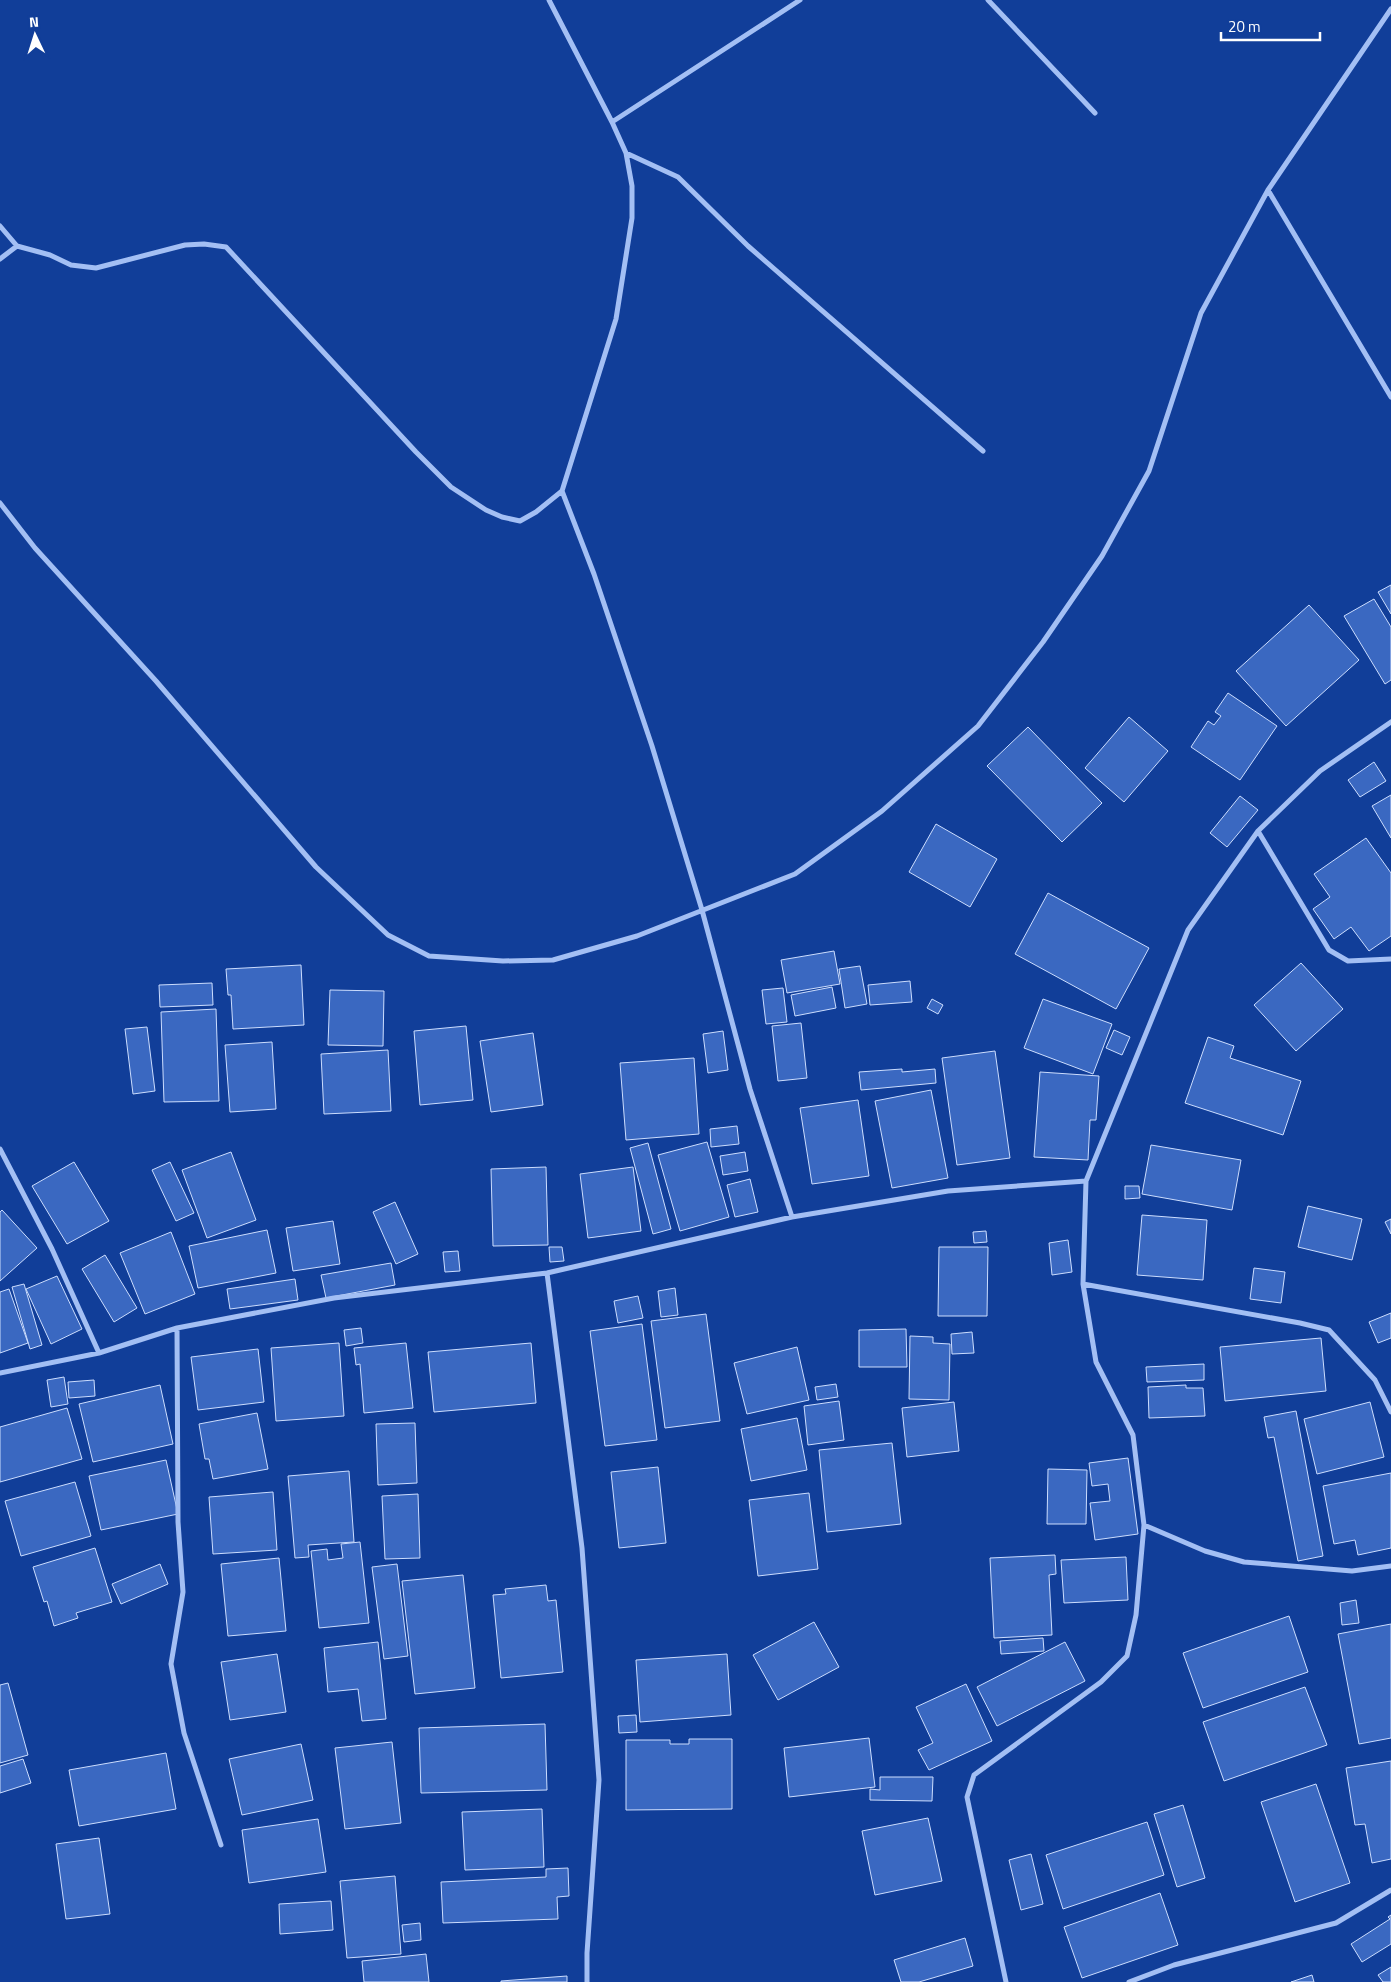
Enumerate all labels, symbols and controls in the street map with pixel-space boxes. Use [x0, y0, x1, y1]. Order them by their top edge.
north arrow [10, 10, 60, 60]
scale bar [1221, 10, 1320, 42]
text: N [28, 11, 40, 32]
text: 20 m [1228, 15, 1261, 38]

